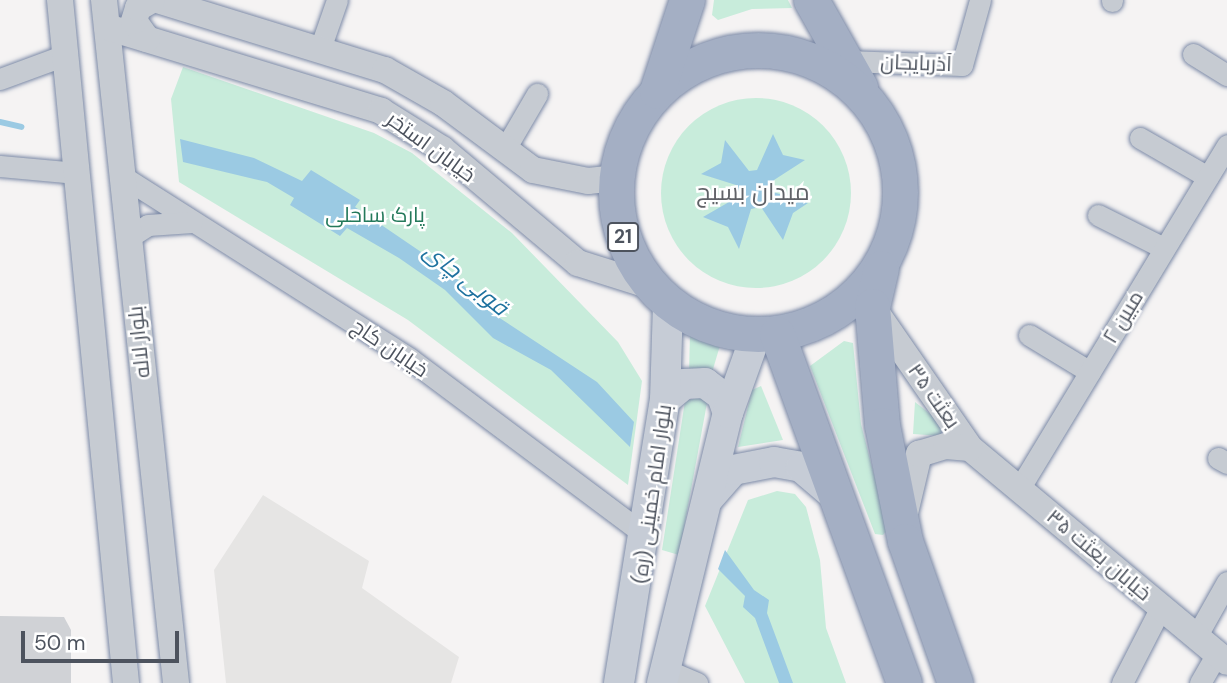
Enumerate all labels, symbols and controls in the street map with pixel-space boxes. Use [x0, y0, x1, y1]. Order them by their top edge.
street label: آذربایجان [880, 49, 952, 77]
street label: خیابان استخر [382, 106, 480, 188]
district label: میدان بسیج [696, 178, 810, 206]
park label: پارک ساحلی [325, 202, 425, 228]
road number: 21 [606, 221, 640, 252]
water label: قوبی چای [418, 237, 514, 321]
street label: مبین ۲ [1097, 286, 1149, 348]
street label: بلوار لاله [123, 305, 155, 379]
street label: خیابان کاج [347, 313, 433, 383]
street label: بعثت ۳۵ [903, 359, 965, 433]
street label: بلوار امام خمینی (ره) [627, 403, 677, 585]
street label: خیابان بعثت ۳۵ [1042, 504, 1156, 606]
scale bar [24, 616, 182, 660]
text: 50 m [34, 629, 85, 657]

